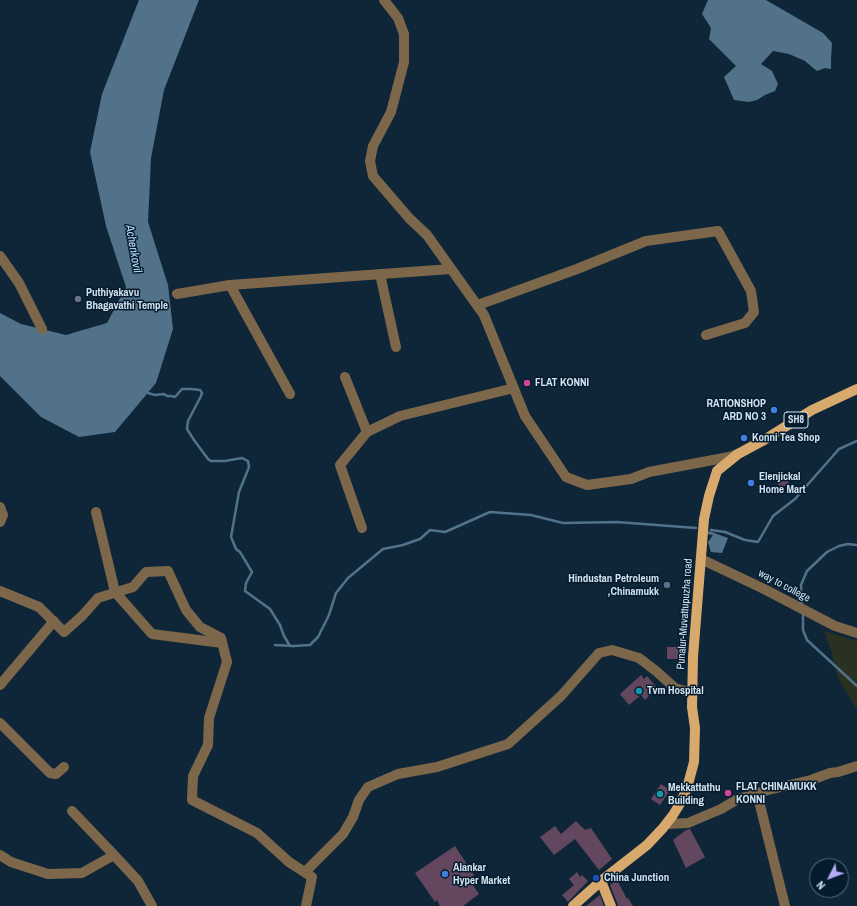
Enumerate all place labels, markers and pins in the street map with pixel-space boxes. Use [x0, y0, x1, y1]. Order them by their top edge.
place label: Puthiyakavu Bhagavathi Temple [86, 286, 168, 312]
marker: Puthiyakavu Bhagavathi Temple [73, 294, 83, 304]
place label: FLAT KONNI [535, 376, 589, 390]
marker: FLAT KONNI [522, 378, 532, 388]
place label: RATIONSHOP ARD NO 3 [707, 397, 766, 423]
marker: RATIONSHOP ARD NO 3 [769, 405, 779, 415]
place label: Konni Tea Shop [752, 431, 820, 445]
marker: Konni Tea Shop [739, 433, 749, 443]
place label: Elenjickal Home Mart [759, 470, 806, 496]
marker: Elenjickal Home Mart [746, 478, 756, 488]
place label: Hindustan Petroleum ,Chinamukk [568, 572, 659, 598]
marker: Hindustan Petroleum ,Chinamukk [662, 580, 672, 590]
place label: Tvm Hospital [647, 684, 704, 698]
marker: Tvm Hospital [634, 686, 644, 696]
place label: FLAT CHINAMUKK KONNI [736, 780, 816, 806]
place label: Mekkattathu Building [668, 781, 721, 807]
marker: FLAT CHINAMUKK KONNI [723, 788, 733, 798]
marker: Mekkattathu Building [655, 789, 665, 799]
place label: Alankar Hyper Market [453, 861, 510, 887]
marker: Alankar Hyper Market [440, 869, 450, 879]
place label: China Junction [604, 871, 669, 885]
marker: China Junction [591, 873, 601, 883]

